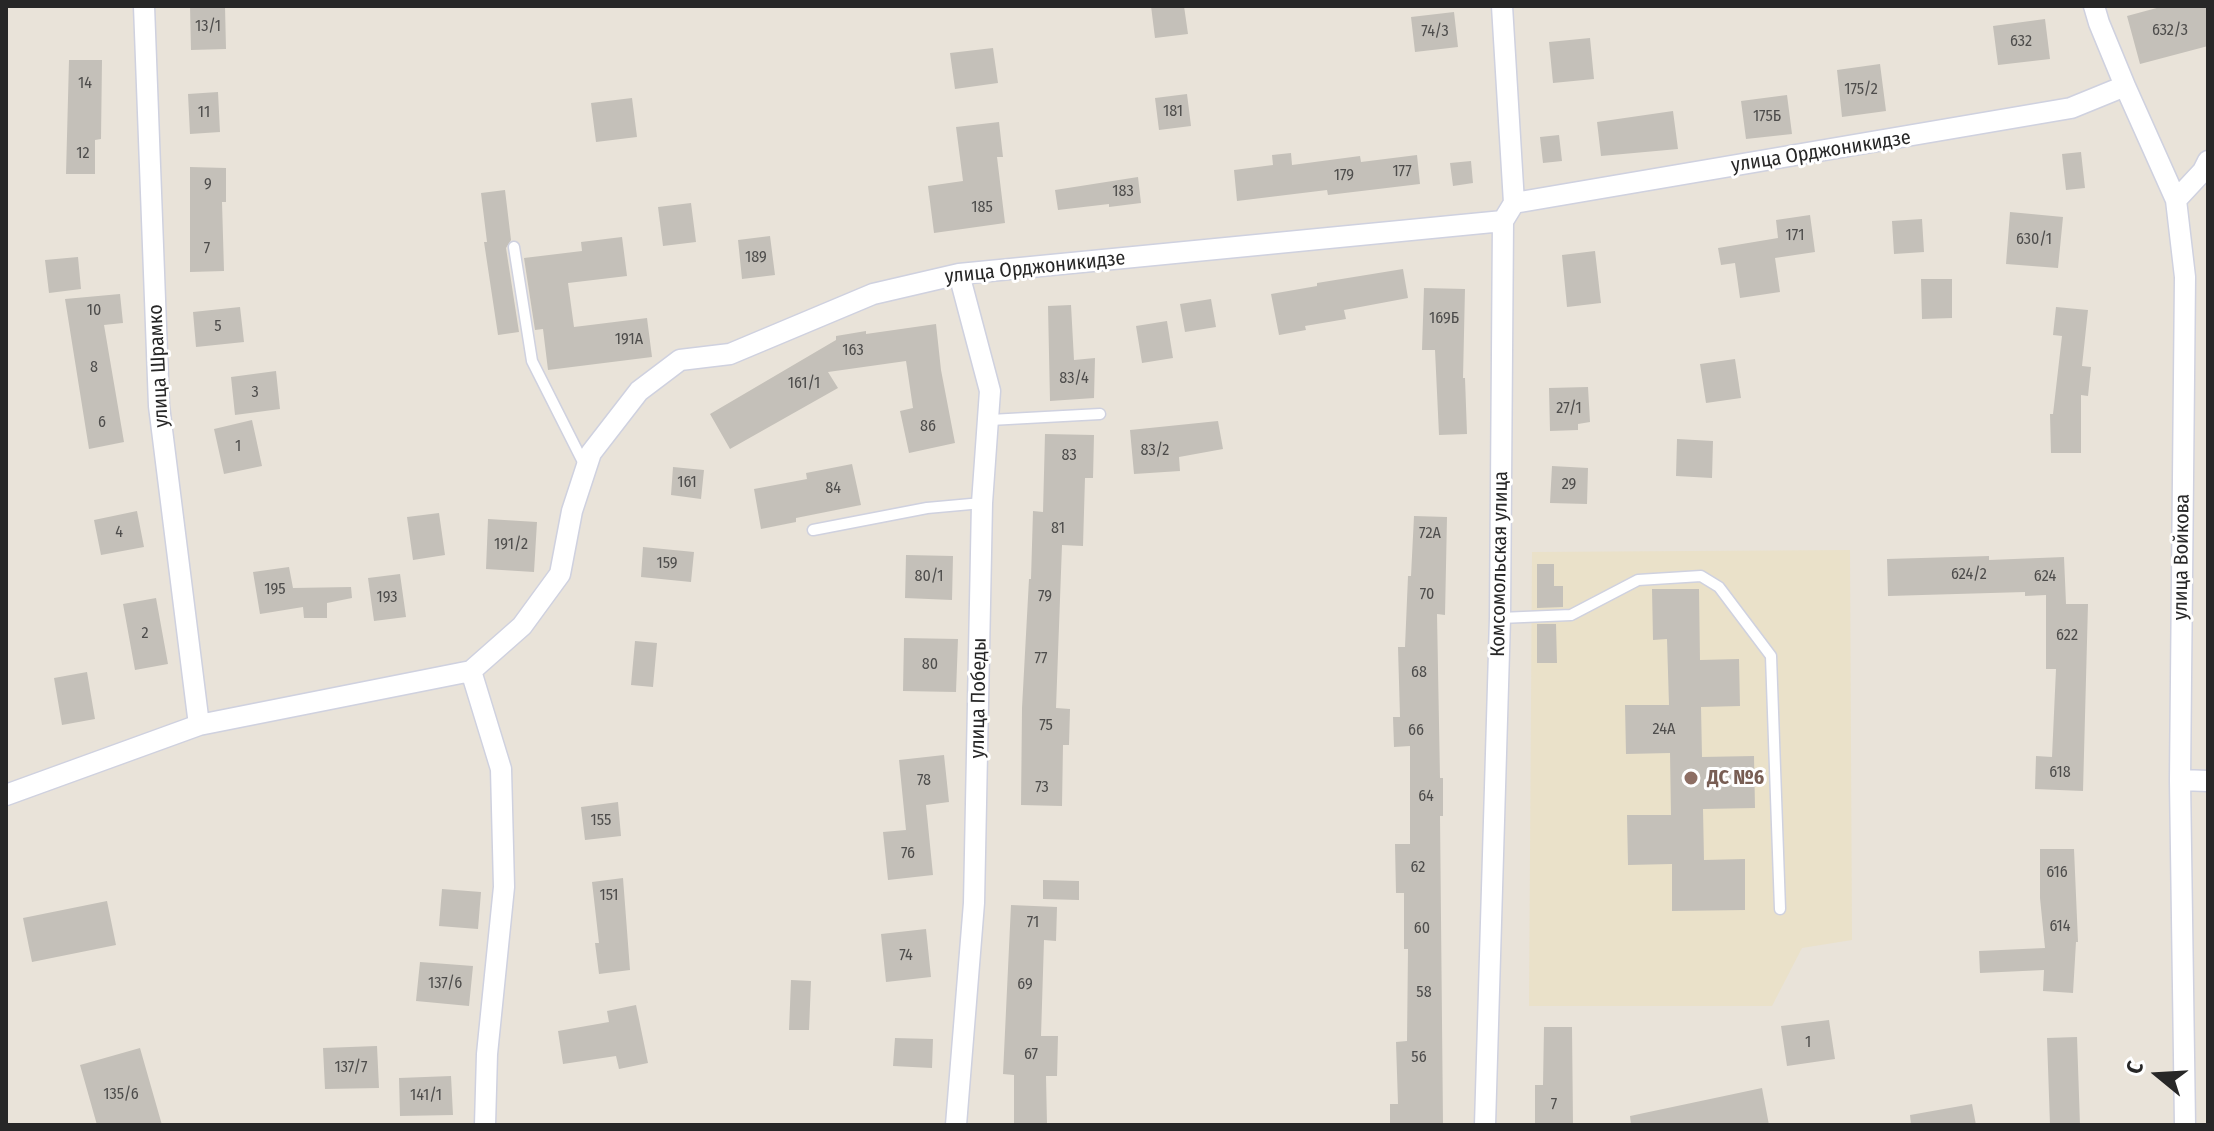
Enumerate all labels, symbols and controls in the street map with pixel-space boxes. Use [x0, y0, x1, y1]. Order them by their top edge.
house number: 13/1 [195, 17, 221, 37]
house number: 632/3 [2152, 21, 2188, 41]
house number: 74/3 [1421, 22, 1449, 42]
house number: 632 [2010, 32, 2032, 52]
house number: 14 [78, 74, 92, 94]
house number: 175/2 [1844, 80, 1878, 100]
house number: 181 [1163, 102, 1183, 122]
house number: 11 [198, 103, 210, 123]
house number: 175Б [1753, 107, 1781, 127]
street label: улица Орджоникидзе [1730, 126, 1912, 178]
house number: 12 [76, 144, 90, 164]
house number: 177 [1392, 162, 1412, 182]
house number: 179 [1334, 166, 1354, 186]
house number: 9 [204, 175, 212, 195]
house number: 183 [1112, 182, 1134, 202]
house number: 185 [971, 198, 993, 218]
house number: 171 [1786, 226, 1804, 246]
house number: 630/1 [2016, 230, 2052, 250]
house number: 7 [204, 239, 210, 259]
street label: улица Орджоникидзе [944, 247, 1126, 289]
house number: 189 [745, 248, 767, 268]
house number: 10 [87, 301, 101, 321]
street label: улица Шрамко [144, 304, 174, 428]
house number: 169Б [1429, 309, 1459, 329]
house number: 5 [214, 317, 222, 337]
house number: 191А [615, 330, 643, 350]
house number: 163 [842, 341, 864, 361]
house number: 8 [90, 358, 98, 378]
house number: 83/4 [1059, 369, 1089, 389]
house number: 161/1 [788, 374, 820, 394]
house number: 3 [251, 383, 259, 403]
house number: 27/1 [1556, 399, 1582, 419]
house number: 6 [98, 413, 106, 433]
house number: 86 [920, 417, 936, 437]
house number: 1 [235, 437, 241, 457]
house number: 83/2 [1141, 441, 1169, 461]
house number: 83 [1061, 446, 1077, 466]
street label: Комсомольская улица [1486, 471, 1514, 657]
house number: 161 [677, 473, 697, 493]
house number: 29 [1562, 475, 1576, 495]
house number: 84 [825, 479, 841, 499]
street label: улица Войкова [2169, 494, 2195, 620]
house number: 81 [1051, 519, 1065, 539]
house number: 4 [115, 523, 123, 543]
house number: 72А [1419, 524, 1441, 544]
house number: 191/2 [494, 535, 528, 555]
house number: 159 [656, 554, 678, 574]
house number: 624/2 [1951, 565, 1987, 585]
house number: 80/1 [914, 567, 944, 587]
house number: 624 [2034, 567, 2056, 587]
house number: 195 [264, 580, 286, 600]
house number: 70 [1420, 585, 1434, 605]
house number: 79 [1038, 587, 1052, 607]
house number: 193 [377, 588, 397, 608]
house number: 2 [141, 624, 149, 644]
house number: 622 [2056, 626, 2078, 646]
street label: улица Победы [966, 637, 992, 759]
house number: 77 [1034, 649, 1048, 669]
house number: 80 [922, 655, 938, 675]
house number: 68 [1411, 663, 1427, 683]
house number: 75 [1039, 716, 1053, 736]
house number: 24А [1653, 720, 1675, 740]
house number: 66 [1408, 721, 1424, 741]
house number: 618 [2049, 763, 2071, 783]
place label: ДС №6 [1707, 766, 1764, 790]
marker: ДС №6 [1682, 769, 1700, 787]
house number: 78 [917, 771, 931, 791]
house number: 73 [1035, 778, 1049, 798]
house number: 64 [1418, 787, 1434, 807]
house number: 155 [591, 811, 611, 831]
house number: 76 [901, 844, 915, 864]
house number: 62 [1411, 858, 1425, 878]
house number: 616 [2046, 863, 2068, 883]
house number: 151 [599, 886, 619, 906]
house number: 71 [1027, 913, 1039, 933]
house number: 614 [2049, 917, 2071, 937]
house number: 60 [1414, 919, 1430, 939]
house number: 74 [899, 946, 913, 966]
house number: 137/6 [428, 974, 462, 994]
house number: 69 [1017, 975, 1033, 995]
house number: 58 [1416, 983, 1432, 1003]
house number: 1 [1805, 1033, 1811, 1053]
north arrow [2118, 1035, 2198, 1115]
house number: 67 [1024, 1045, 1038, 1065]
house number: 56 [1411, 1048, 1427, 1068]
house number: 137/7 [334, 1058, 368, 1078]
text: С [2120, 1058, 2149, 1077]
house number: 135/6 [103, 1085, 139, 1105]
house number: 141/1 [410, 1086, 442, 1106]
house number: 7 [1551, 1095, 1557, 1115]

